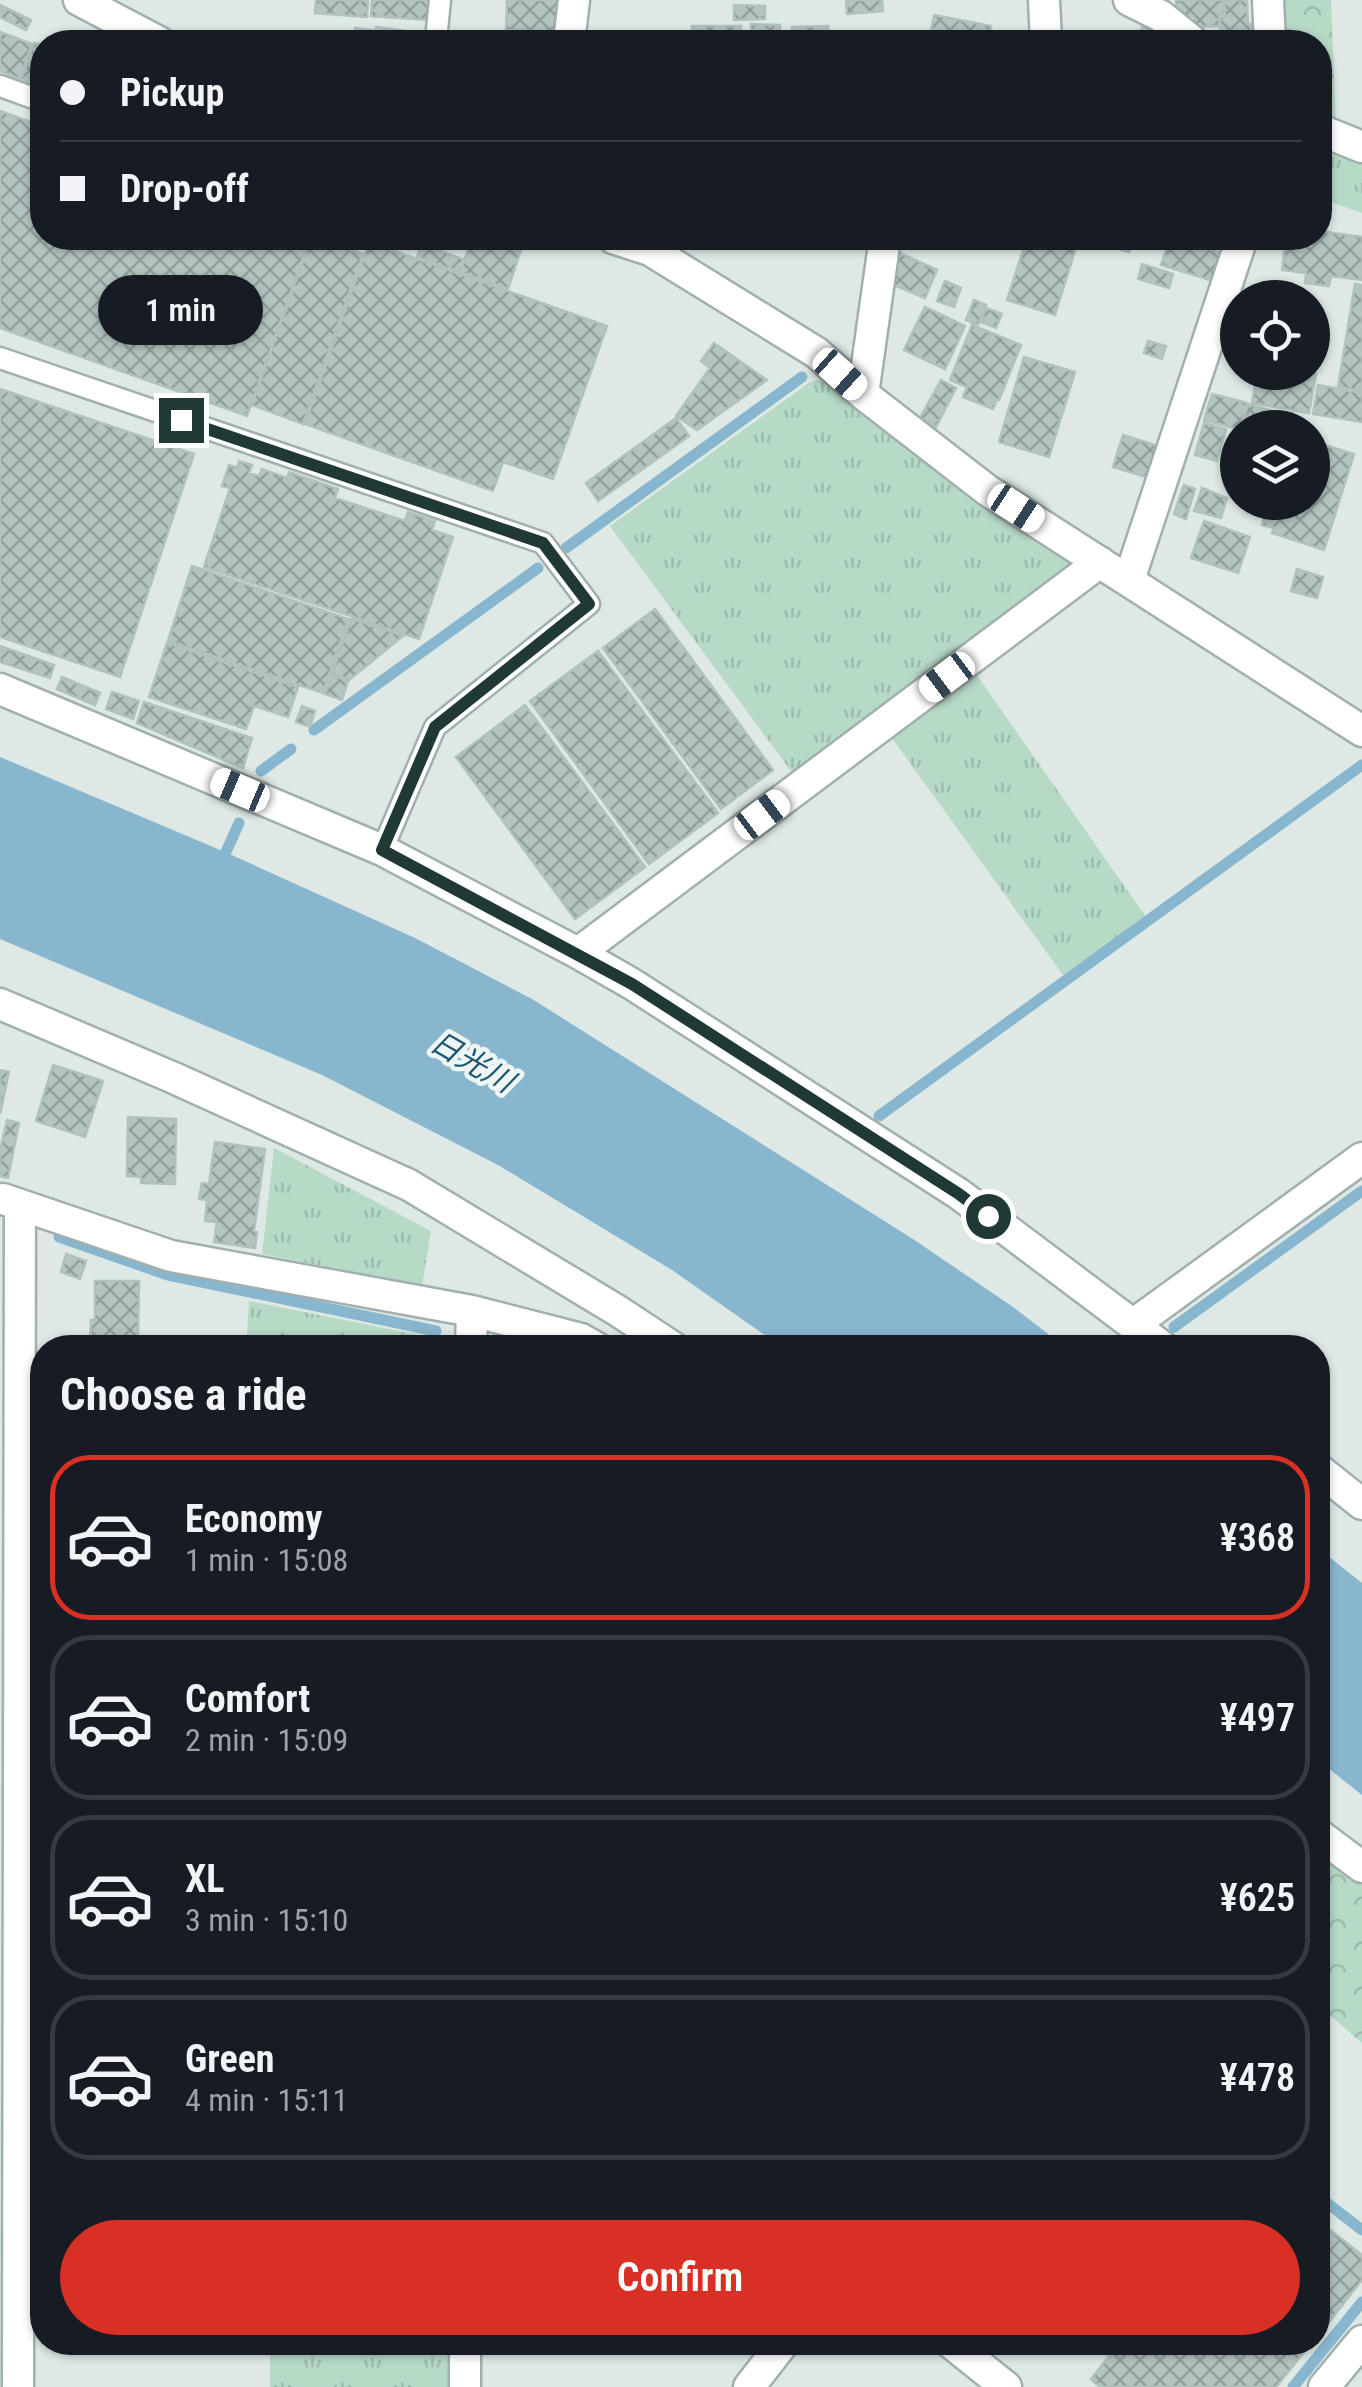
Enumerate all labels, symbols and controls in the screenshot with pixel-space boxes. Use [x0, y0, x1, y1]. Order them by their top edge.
text: Pickup [120, 71, 224, 115]
text: Drop-off [120, 167, 249, 211]
callout: 1 min [99, 275, 264, 345]
map controls [1220, 280, 1330, 520]
button: locate [1220, 280, 1330, 390]
text: 1 min [145, 291, 216, 329]
car [808, 343, 872, 405]
route end [159, 398, 204, 443]
button: layers [1220, 410, 1330, 520]
car [983, 479, 1049, 537]
car [914, 647, 980, 707]
car [207, 764, 273, 816]
car [729, 785, 795, 845]
water label: 日光川 [425, 1024, 523, 1101]
route start [966, 1194, 1011, 1239]
text: Choose a ride [60, 1368, 307, 1421]
icon: car [65, 1493, 155, 1583]
text: Economy [185, 1497, 322, 1541]
text: ¥368 [1220, 1516, 1295, 1560]
text: 1 min · 15:08 [185, 1541, 348, 1579]
icon: car [65, 1673, 155, 1763]
text: Comfort [185, 1677, 310, 1721]
text: ¥497 [1220, 1696, 1295, 1740]
text: 2 min · 15:09 [185, 1721, 348, 1759]
icon: car [65, 1853, 155, 1943]
text: XL [185, 1857, 224, 1901]
text: ¥625 [1220, 1876, 1295, 1920]
text: 3 min · 15:10 [185, 1901, 348, 1939]
icon: car [65, 2033, 155, 2123]
text: Green [185, 2037, 275, 2081]
text: ¥478 [1220, 2056, 1295, 2100]
text: 4 min · 15:11 [185, 2081, 348, 2119]
button: Confirm [60, 2220, 1300, 2335]

